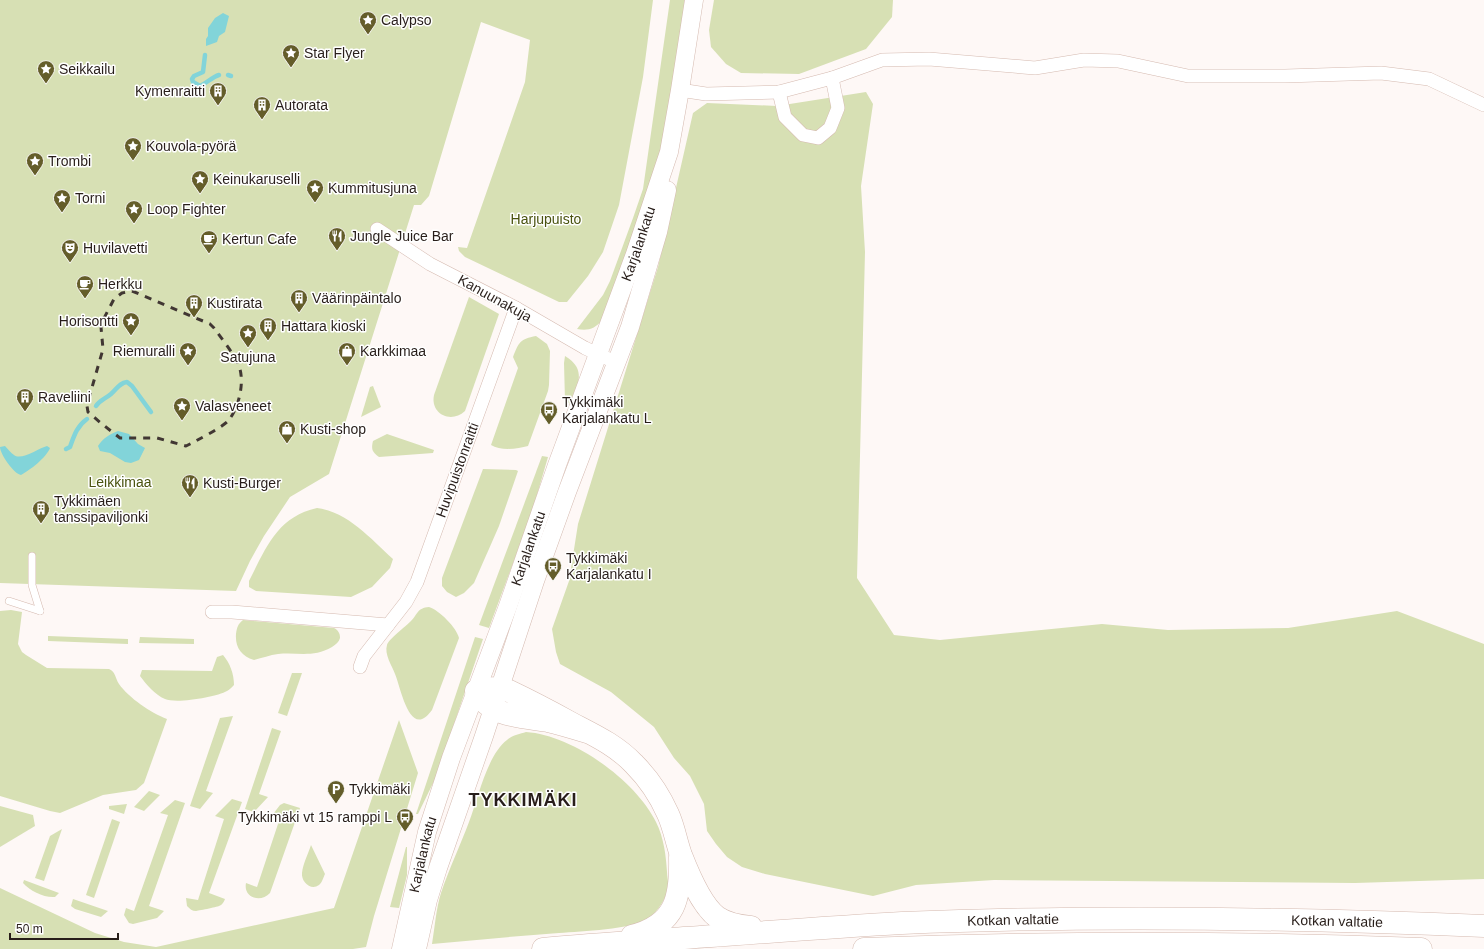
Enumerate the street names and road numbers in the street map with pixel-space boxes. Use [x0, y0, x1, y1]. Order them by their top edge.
street label: Karjalankatu [618, 204, 658, 283]
street label: Kanuunakuja [455, 271, 535, 325]
street label: Huvipuistonraitti [432, 420, 482, 520]
street label: Karjalankatu [508, 509, 548, 588]
street label: Karjalankatu [406, 814, 440, 894]
street label: Kotkan valtatie [967, 911, 1059, 929]
street label: Kotkan valtatie [1291, 912, 1383, 930]

